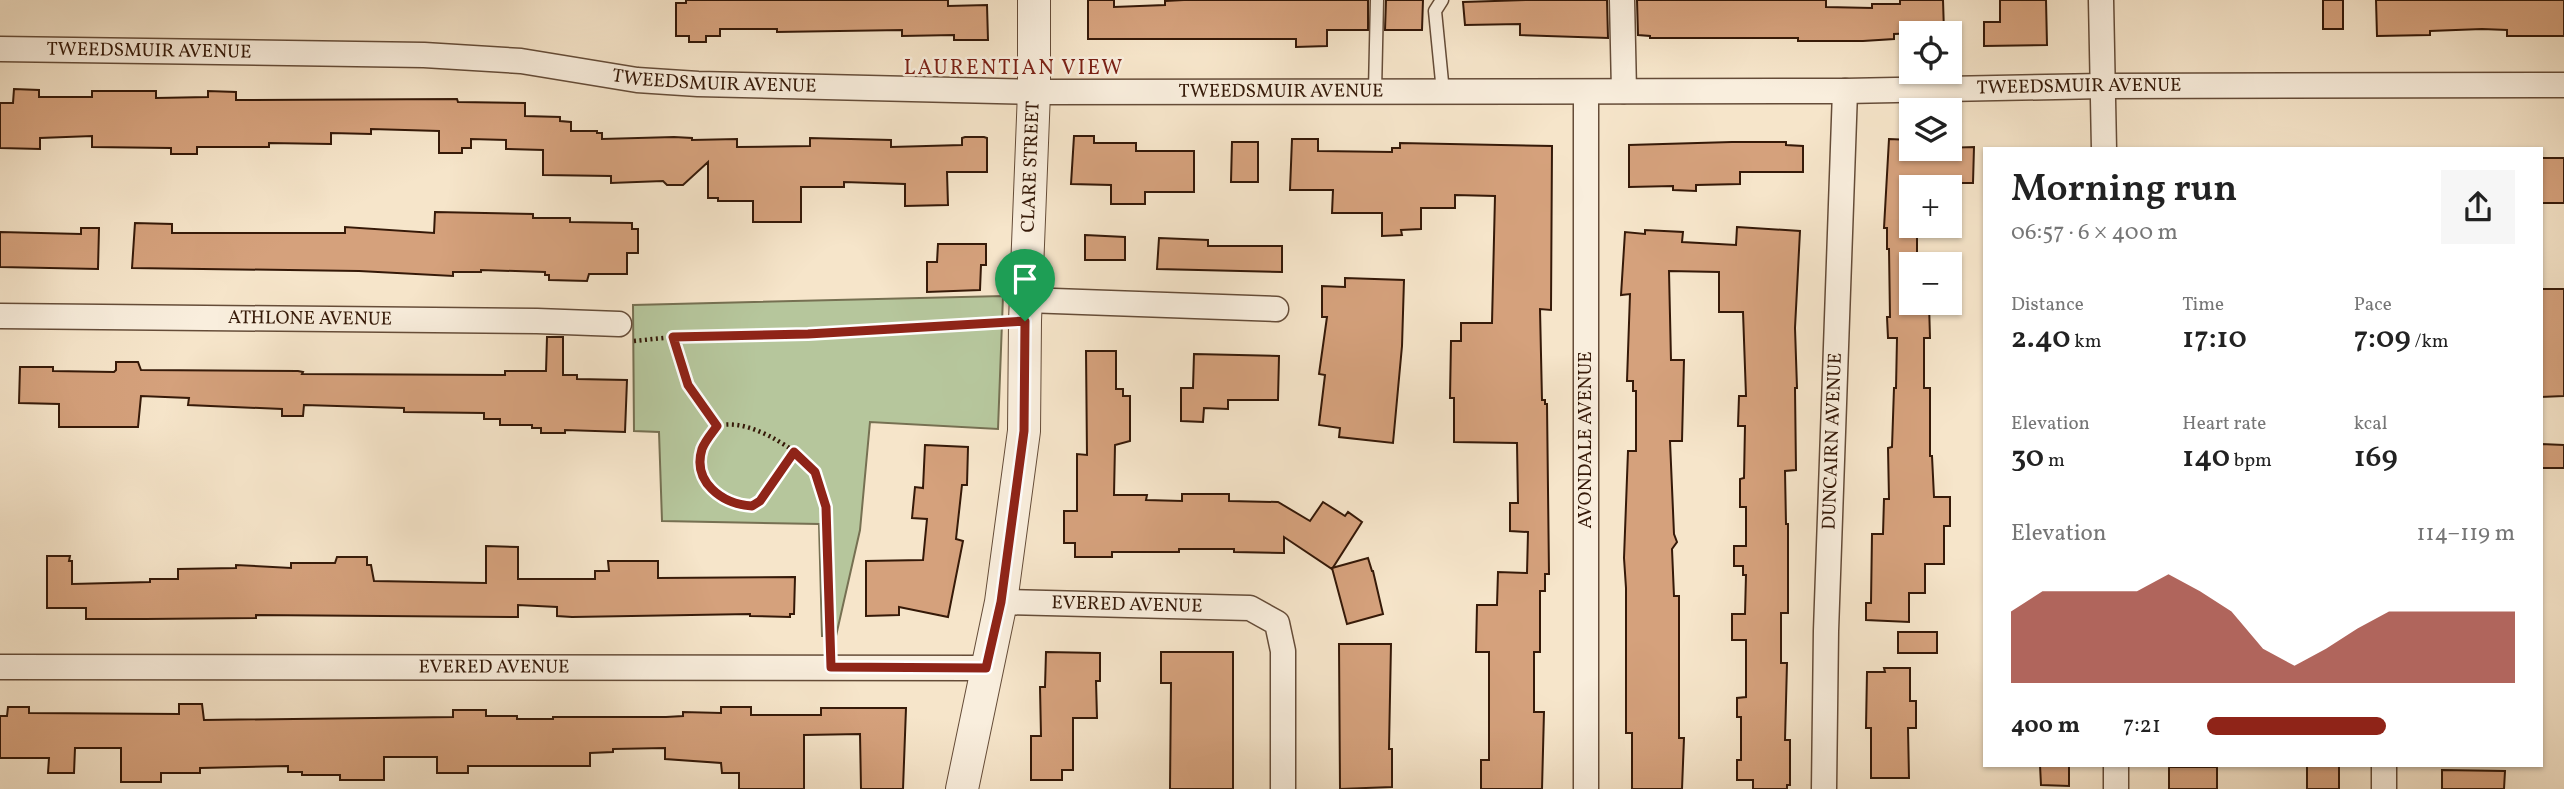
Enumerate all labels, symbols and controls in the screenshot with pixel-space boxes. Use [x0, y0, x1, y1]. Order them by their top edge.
map controls [1899, 21, 1962, 315]
button: locate [1899, 21, 1962, 84]
street label: TWEEDSMUIR AVENUE [46, 37, 252, 66]
district label: LAURENTIAN VIEW [904, 54, 1124, 83]
street label: TWEEDSMUIR AVENUE [610, 63, 817, 100]
street label: TWEEDSMUIR AVENUE [1976, 73, 2181, 101]
street label: TWEEDSMUIR AVENUE [1179, 79, 1383, 105]
button: layers [1899, 98, 1962, 161]
street label: CLARE STREET [1015, 100, 1047, 233]
text: Morning run [2011, 164, 2237, 217]
button: share [2441, 170, 2515, 244]
button: + [1899, 175, 1962, 238]
text: 06:57 · 6 × 400 m [2011, 217, 2178, 249]
pin [995, 249, 1055, 321]
button: − [1899, 252, 1962, 315]
icon: arrive [1006, 260, 1044, 298]
text: Distance [2011, 292, 2084, 318]
text: Time [2182, 292, 2224, 318]
text: Pace [2354, 292, 2392, 318]
street label: ATHLONE AVENUE [228, 305, 392, 333]
text: 2.40 [2011, 318, 2071, 360]
text: 17:10 [2182, 318, 2247, 360]
text: 7:09 [2354, 318, 2411, 360]
text: km [2071, 329, 2102, 355]
text: /km [2411, 329, 2449, 355]
street label: AVONDALE AVENUE [1573, 351, 1599, 529]
street label: DUNCAIRN AVENUE [1817, 352, 1849, 530]
text: Elevation [2011, 411, 2090, 437]
text: Heart rate [2182, 411, 2266, 437]
text: kcal [2354, 411, 2387, 437]
text: 30 [2011, 437, 2044, 479]
text: 140 [2182, 437, 2230, 479]
text: 169 [2354, 437, 2398, 479]
text: m [2044, 448, 2065, 474]
text: bpm [2230, 448, 2272, 474]
text: Elevation [2011, 518, 2107, 550]
text: 114–119 m [2417, 518, 2515, 550]
street label: EVERED AVENUE [1051, 590, 1203, 620]
street label: EVERED AVENUE [418, 654, 570, 681]
text: 400 m [2011, 710, 2080, 742]
text: 7:21 [2123, 710, 2161, 742]

